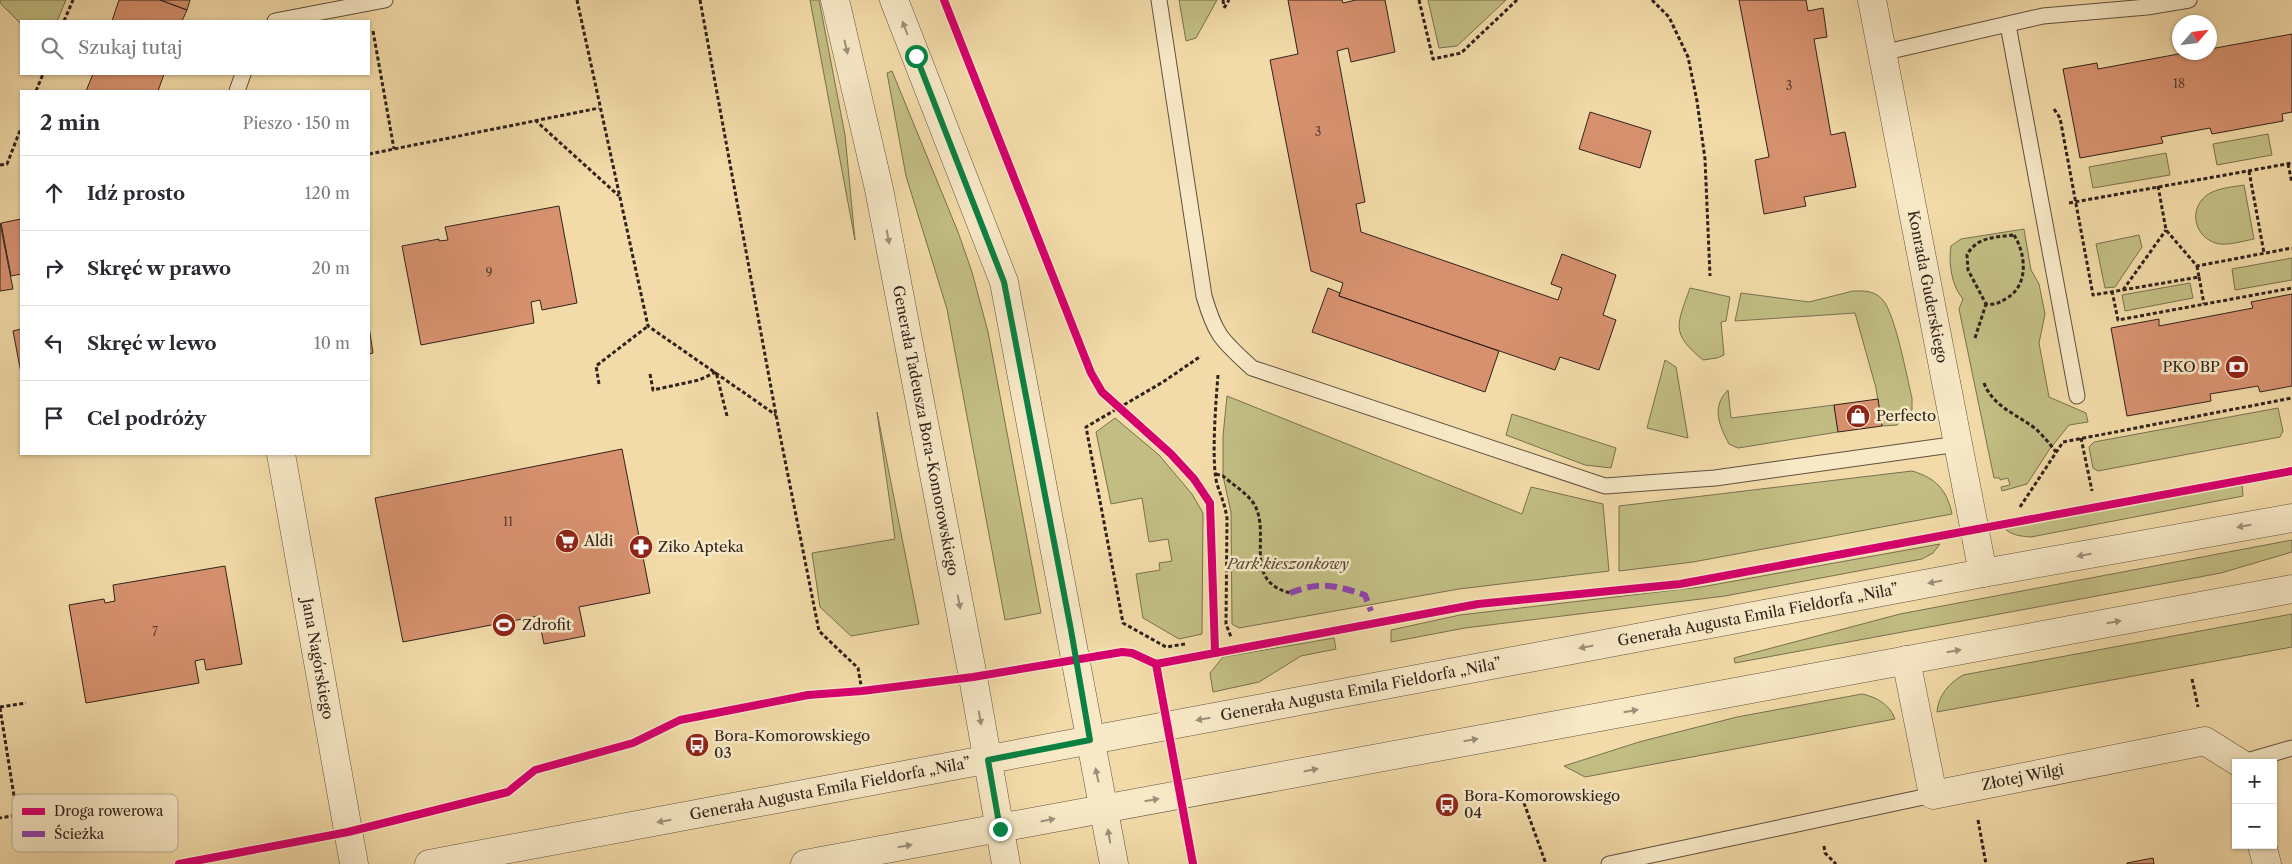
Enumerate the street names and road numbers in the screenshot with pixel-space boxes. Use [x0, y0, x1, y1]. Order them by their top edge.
street label: Konrada Guderskiego [1904, 209, 1952, 365]
street label: Generała Tadeusza Bora-Komorowskiego [889, 284, 963, 577]
street label: Generała Augusta Emila Fieldorfa „Nila” [1616, 579, 1900, 650]
street label: Jana Nagórskiego [297, 595, 338, 721]
street label: Generała Augusta Emila Fieldorfa „Nila” [1219, 653, 1503, 725]
street label: Generała Augusta Emila Fieldorfa „Nila” [688, 753, 972, 824]
street label: Złotej Wilgi [1980, 759, 2066, 794]

